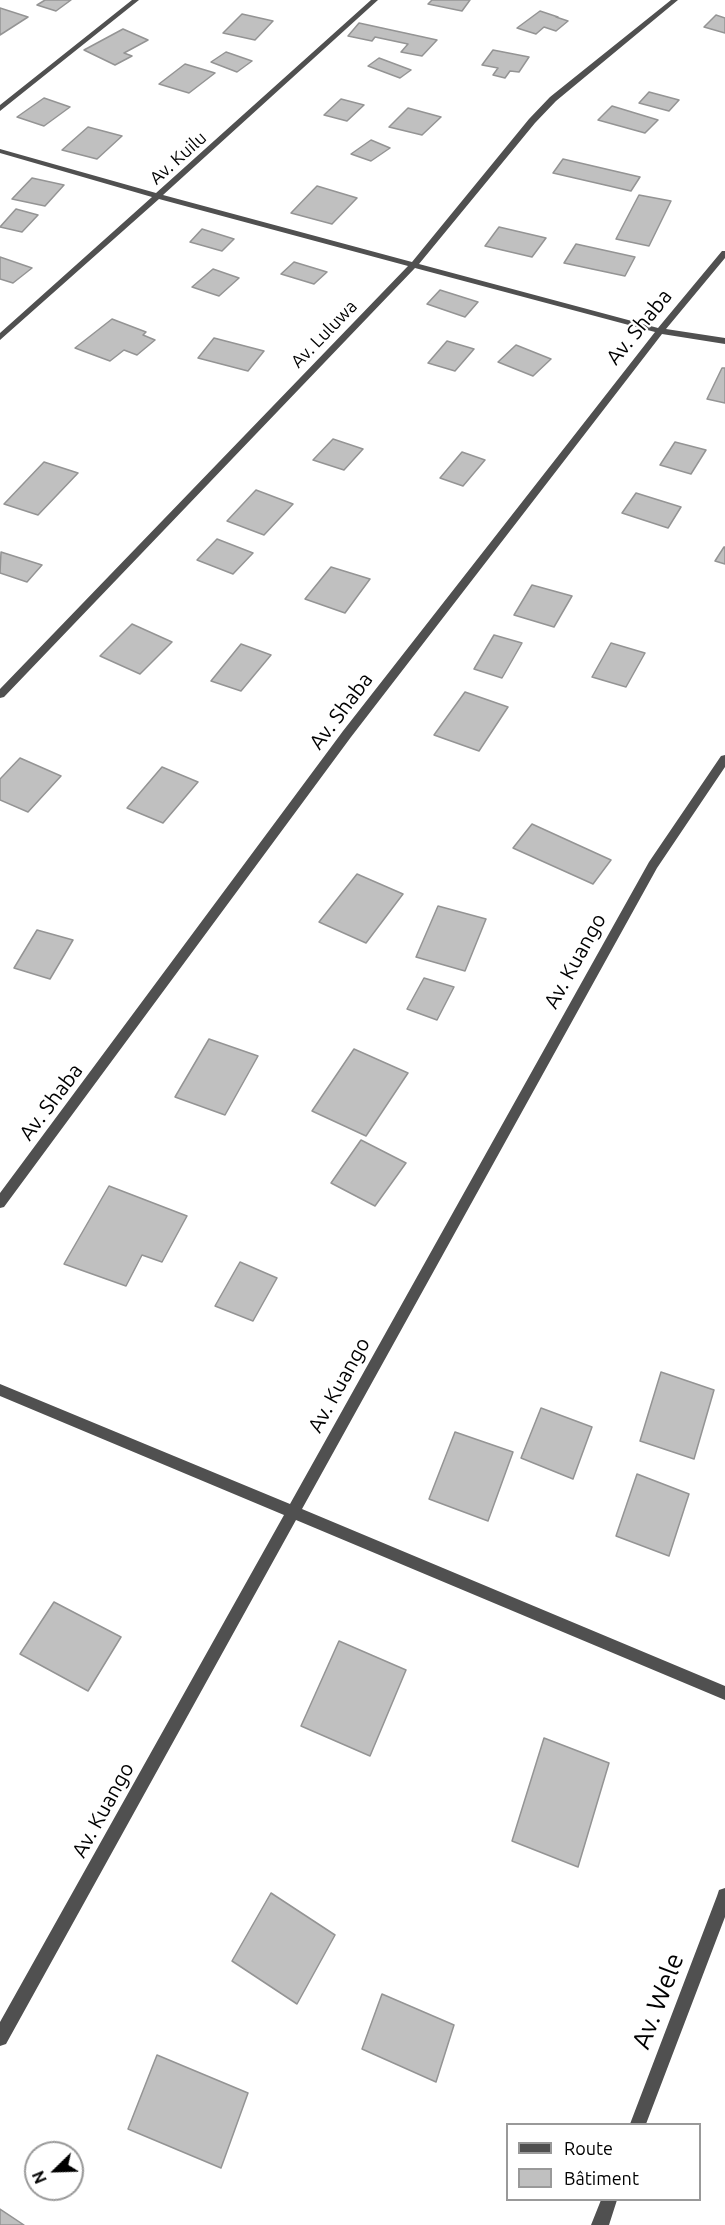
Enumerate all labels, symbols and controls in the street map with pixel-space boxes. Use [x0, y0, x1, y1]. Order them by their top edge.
street label: Av. Kuilu [145, 127, 211, 189]
street label: Av. Shaba [601, 284, 677, 370]
street label: Av. Luluwa [286, 296, 362, 372]
street label: Av. Shaba [304, 668, 378, 754]
street label: Av. Kuango [539, 909, 611, 1013]
street label: Av. Shaba [14, 1059, 88, 1145]
street label: Av. Kuango [303, 1333, 375, 1437]
street label: Av. Kuango [67, 1758, 139, 1862]
street label: Av. Wele [626, 1949, 690, 2053]
legend [506, 2123, 701, 2201]
text: Route [564, 2138, 613, 2158]
north arrow [24, 2141, 84, 2201]
text: N [29, 2168, 50, 2186]
text: Bâtiment [564, 2168, 639, 2188]

